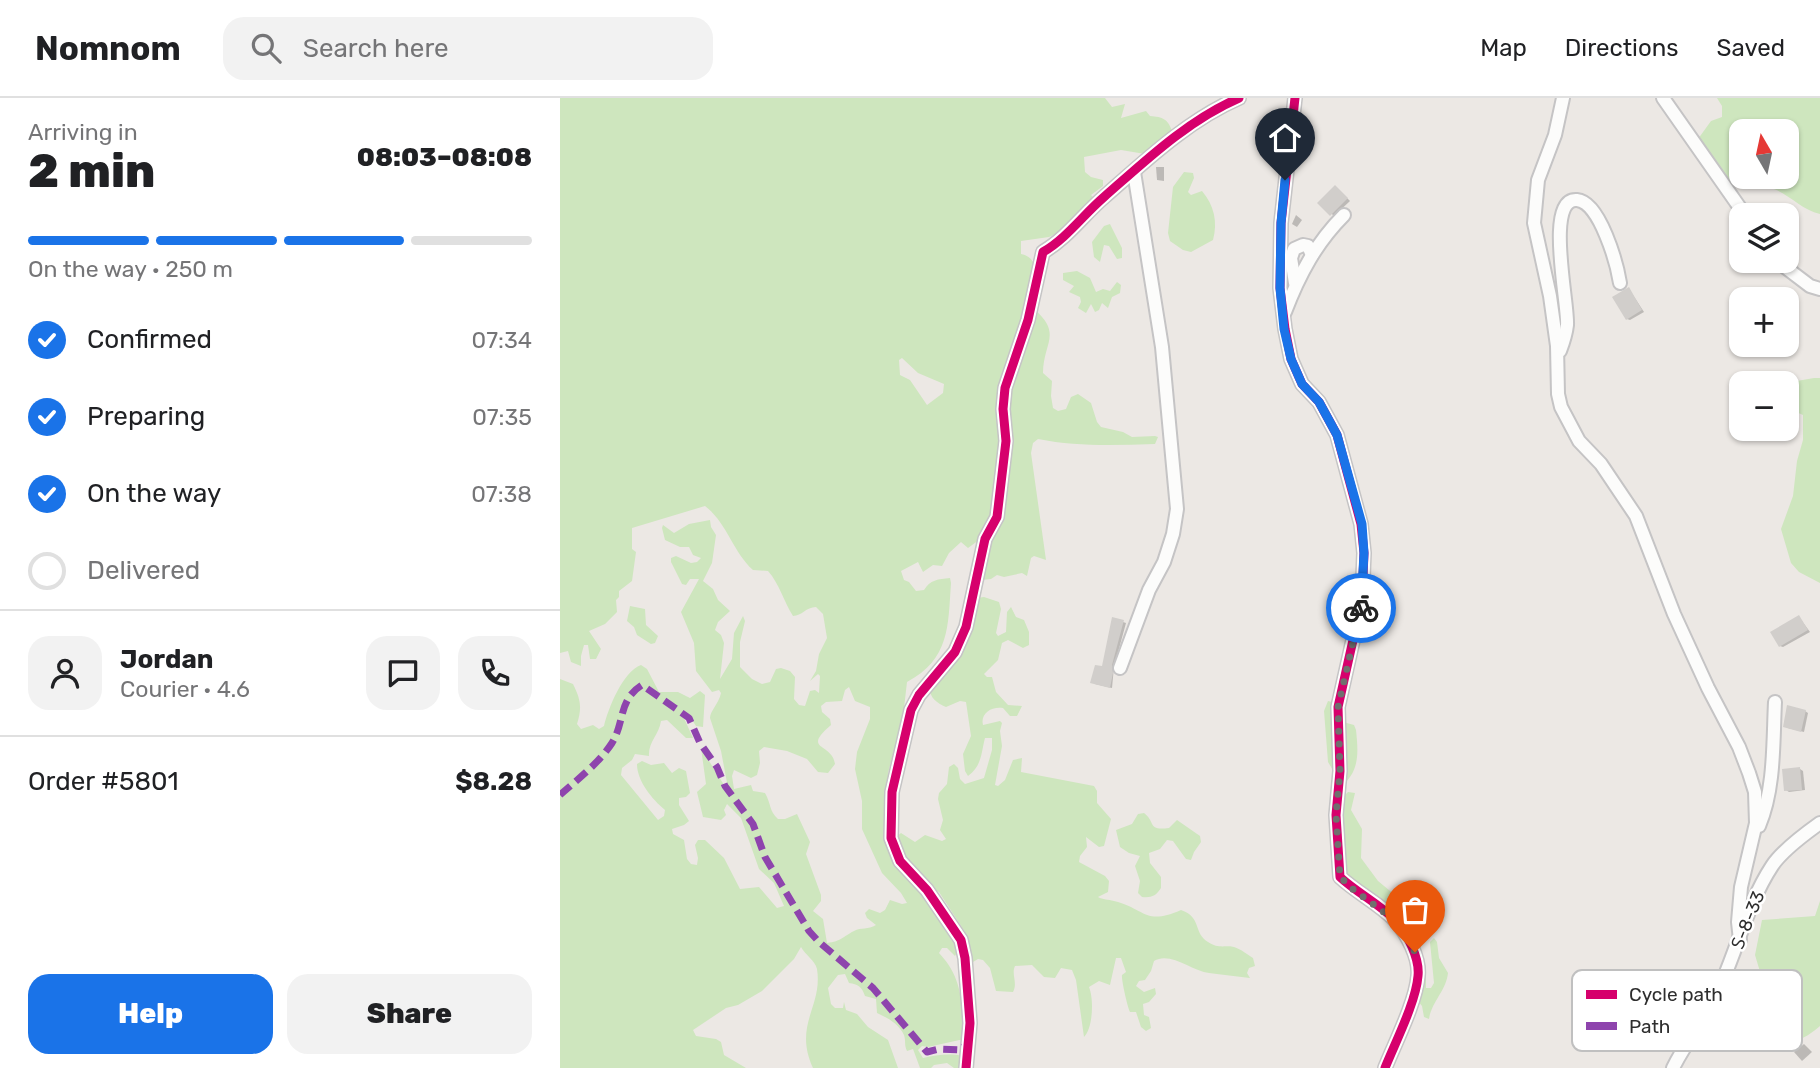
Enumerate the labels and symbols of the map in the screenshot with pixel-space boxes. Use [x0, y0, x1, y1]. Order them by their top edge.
pin [1255, 108, 1315, 180]
north arrow [1729, 119, 1799, 189]
courier [1326, 573, 1396, 643]
pin [1385, 880, 1445, 952]
street label: Տ-8-33 [1726, 888, 1770, 952]
legend [1572, 970, 1802, 1051]
text: Cycle path [1629, 983, 1723, 1006]
text: Path [1629, 1015, 1670, 1038]

